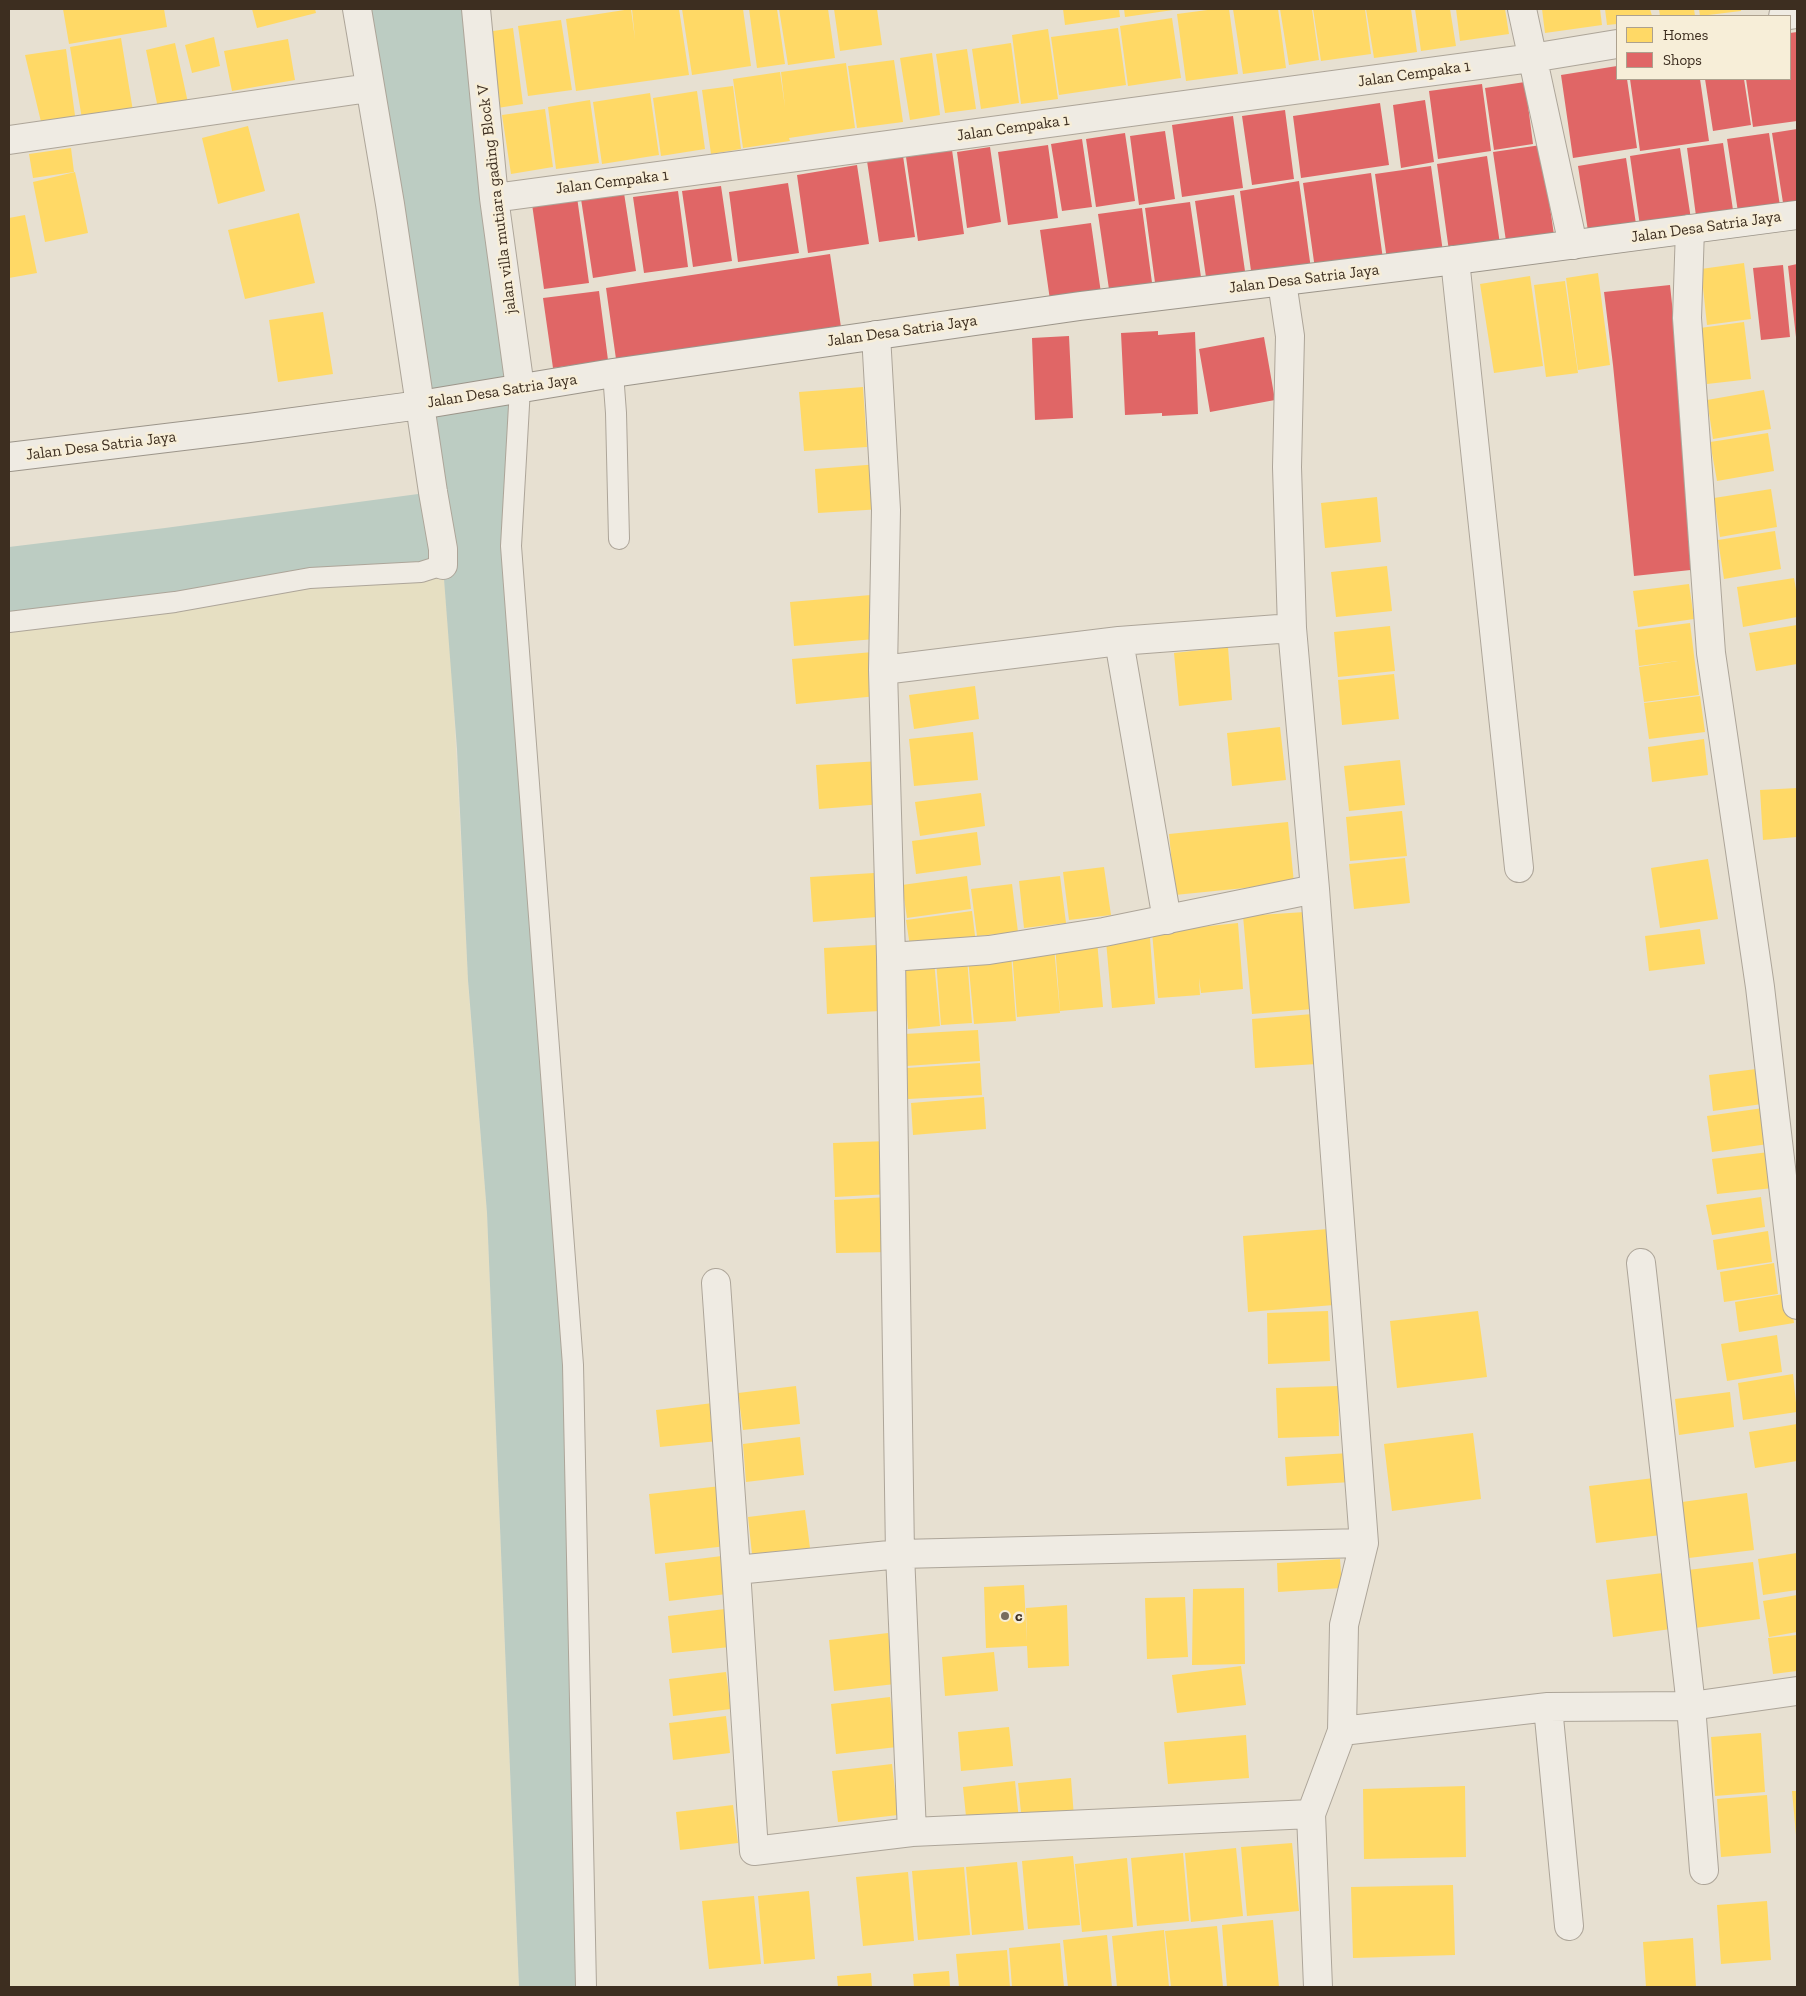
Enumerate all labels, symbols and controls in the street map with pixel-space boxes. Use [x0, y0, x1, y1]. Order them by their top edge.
legend [1616, 15, 1791, 80]
text: Homes [1663, 26, 1708, 44]
text: Shops [1663, 51, 1702, 69]
street label: Jalan Cempaka 1 [1357, 57, 1471, 91]
street label: jalan villa mutiara gading Block V [473, 83, 521, 315]
street label: Jalan Cempaka 1 [956, 111, 1070, 145]
street label: Jalan Cempaka 1 [555, 166, 669, 198]
street label: Jalan Desa Satria Jaya [1630, 207, 1782, 247]
street label: Jalan Desa Satria Jaya [1228, 260, 1380, 298]
street label: Jalan Desa Satria Jaya [826, 311, 978, 351]
street label: Jalan Desa Satria Jaya [426, 370, 578, 412]
street label: Jalan Desa Satria Jaya [25, 427, 177, 465]
place label: c [1015, 1606, 1023, 1626]
marker: c [999, 1610, 1011, 1622]

